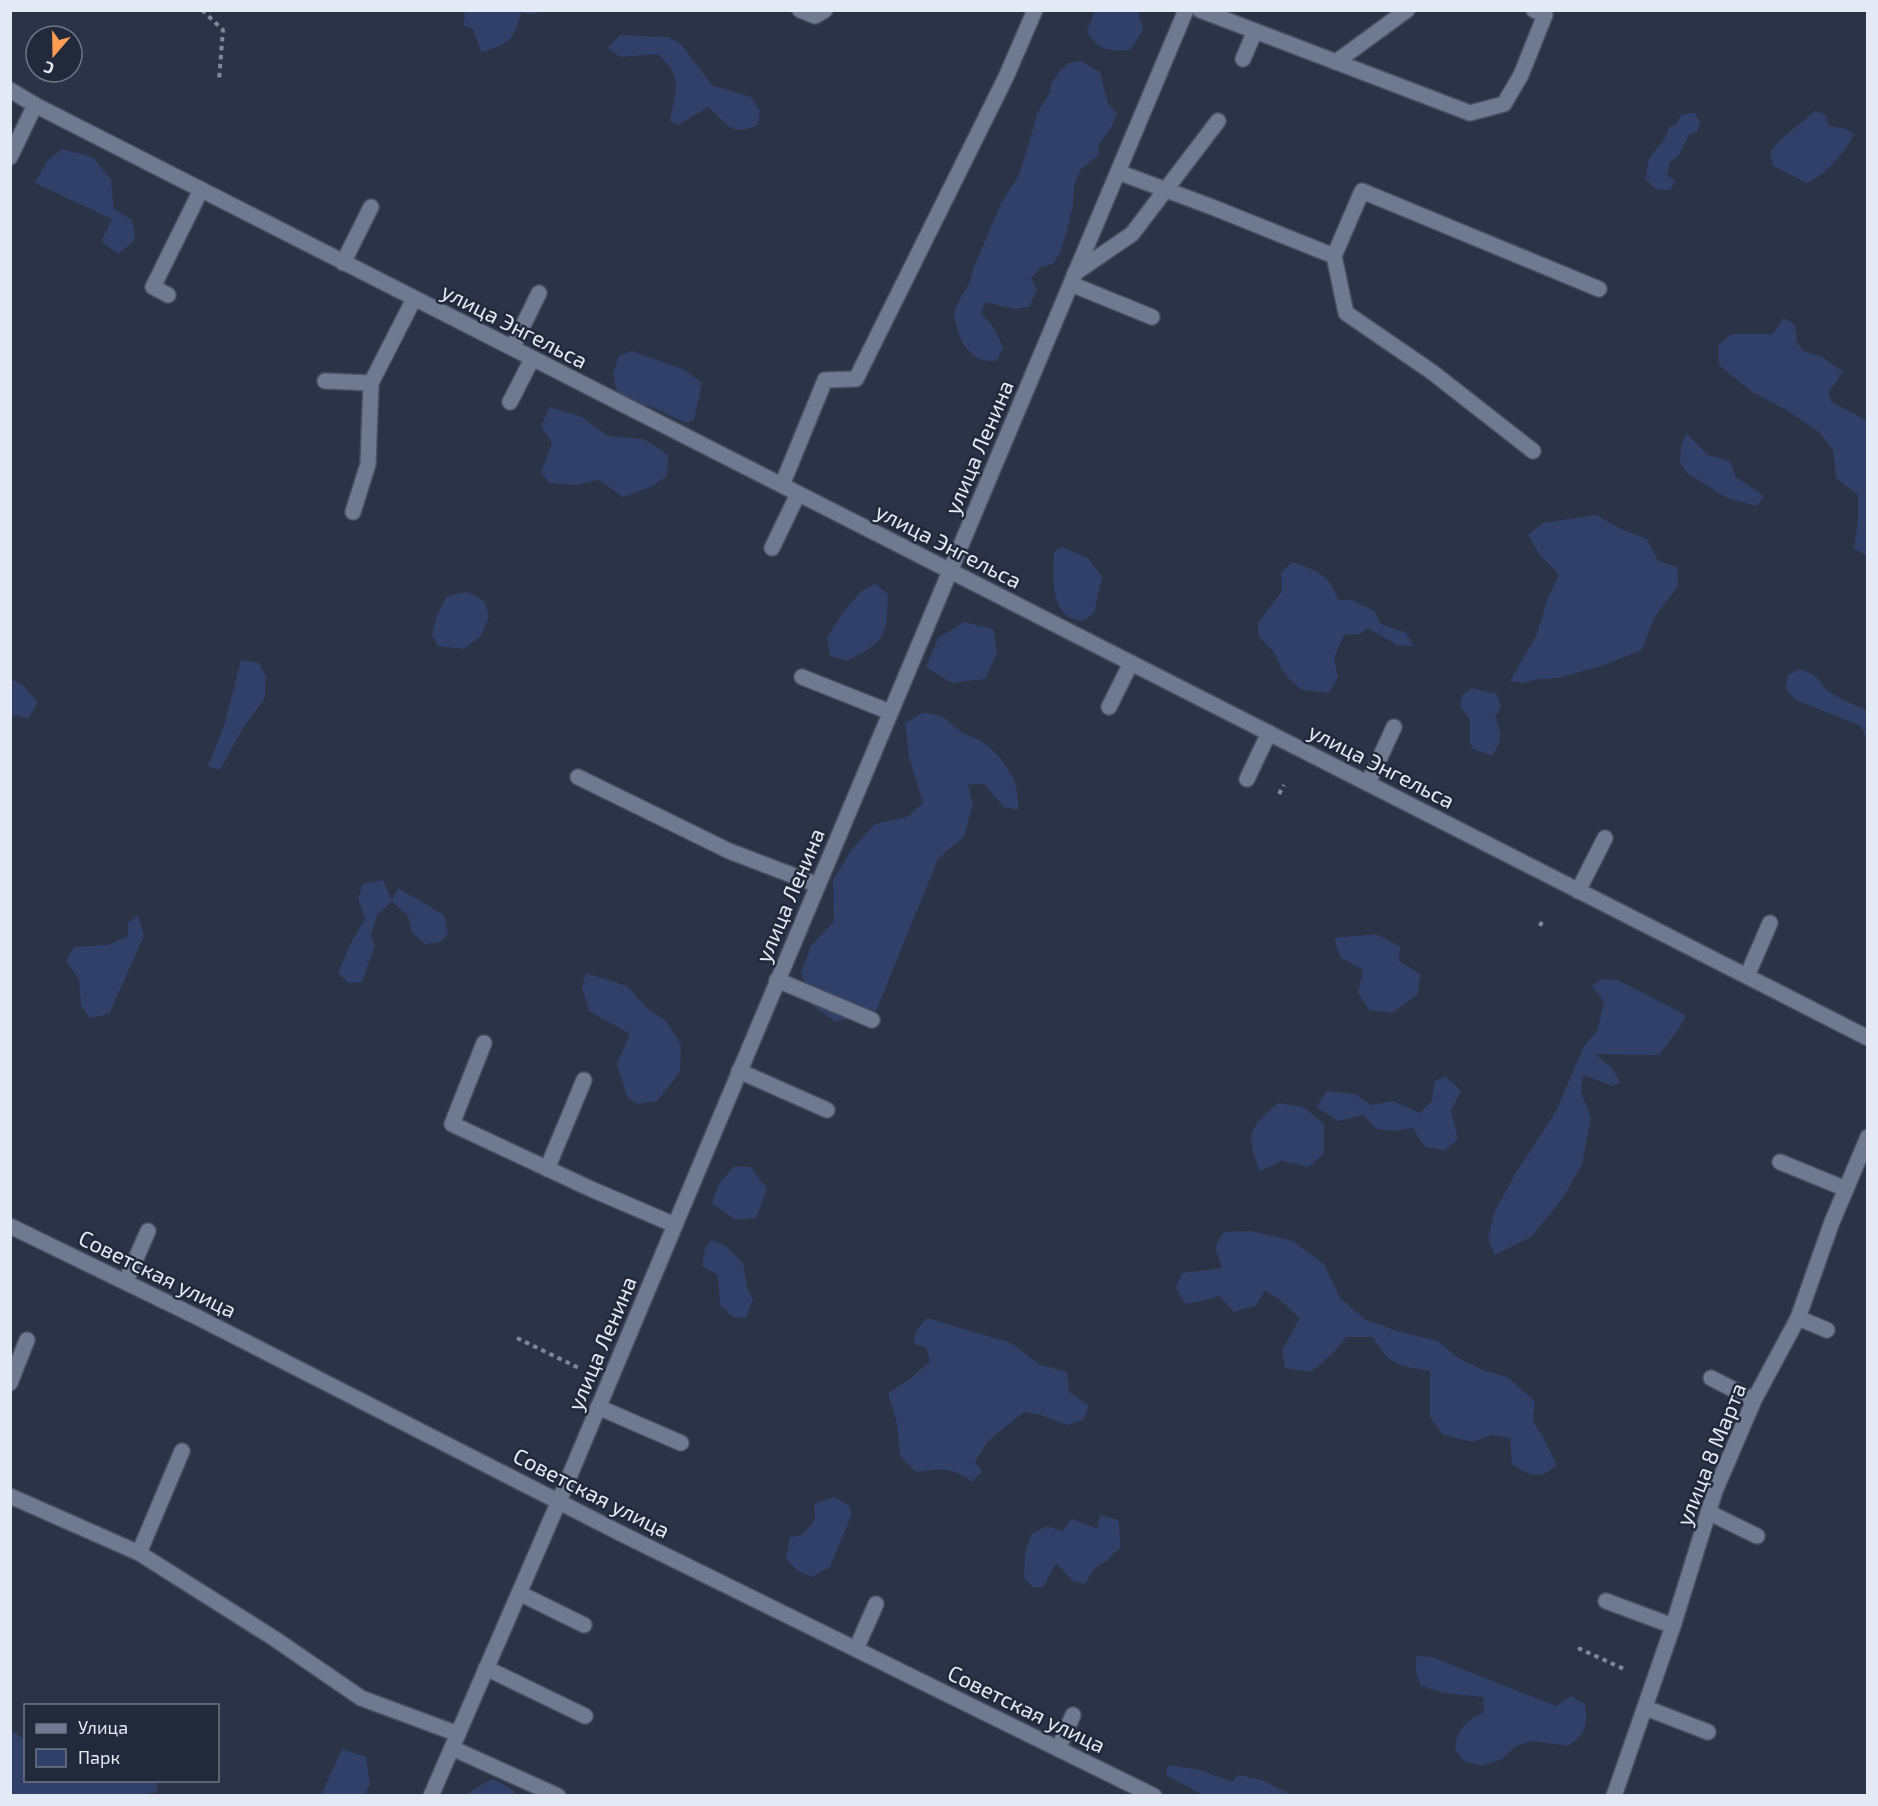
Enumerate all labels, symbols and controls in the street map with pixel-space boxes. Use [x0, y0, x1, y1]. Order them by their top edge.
north arrow [24, 24, 84, 84]
text: С [41, 58, 56, 79]
street label: улица Энгельса [437, 277, 592, 374]
street label: улица Ленина [938, 376, 1019, 518]
street label: улица Энгельса [871, 497, 1026, 594]
street label: улица Энгельса [1304, 717, 1459, 814]
street label: улица Ленина [749, 824, 830, 966]
street label: Советская улица [74, 1224, 241, 1323]
street label: улица Ленина [561, 1272, 642, 1414]
street label: улица 8 Марта [1670, 1379, 1751, 1530]
street label: Советская улица [509, 1441, 675, 1544]
street label: Советская улица [943, 1659, 1110, 1758]
legend [24, 1704, 219, 1782]
text: Улица [78, 1716, 128, 1738]
text: Парк [78, 1746, 120, 1768]

